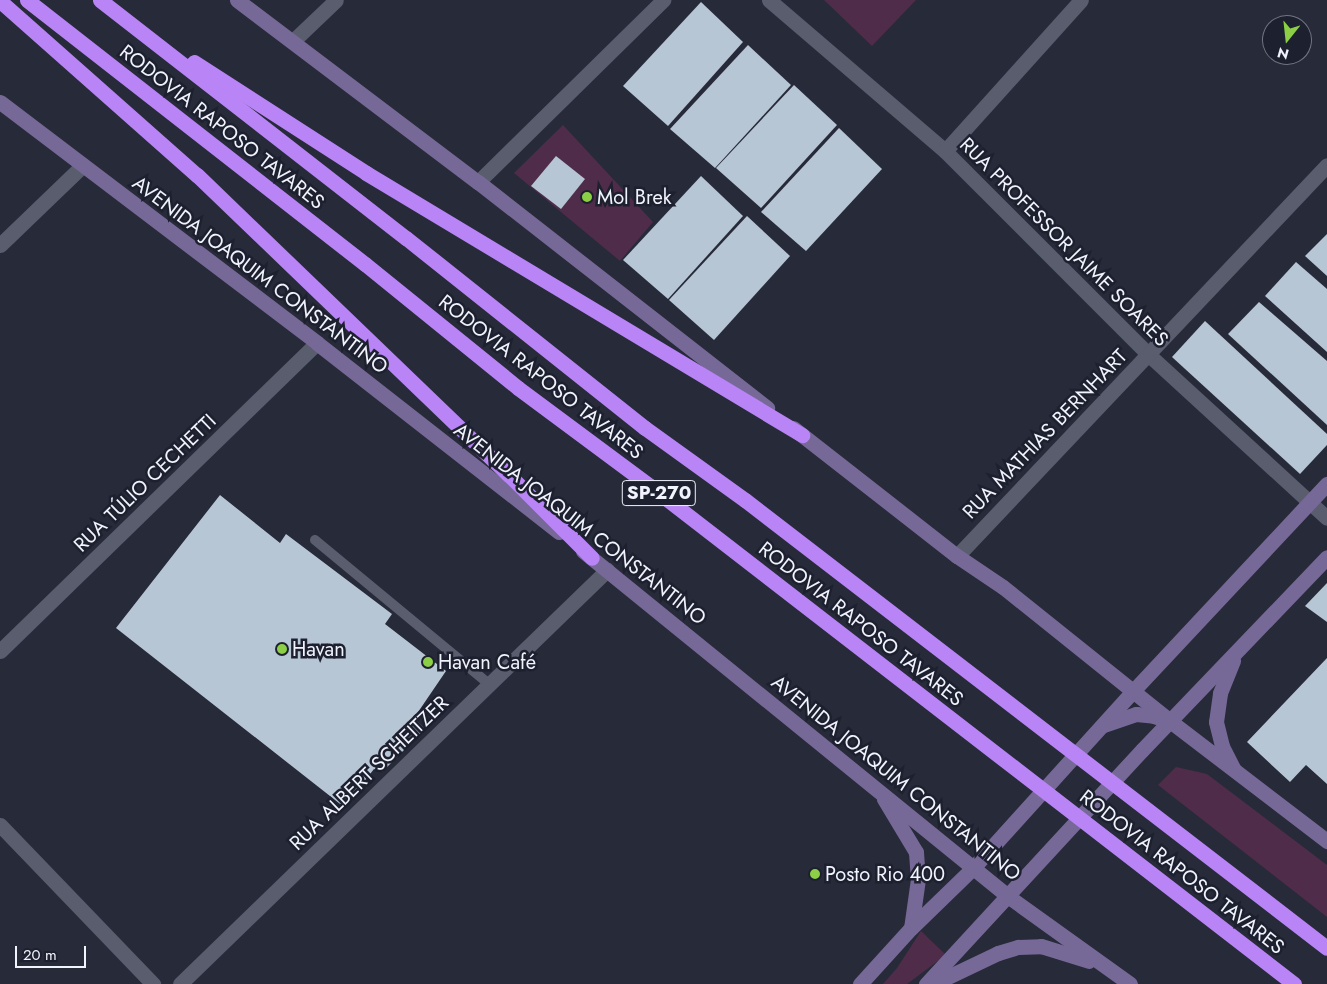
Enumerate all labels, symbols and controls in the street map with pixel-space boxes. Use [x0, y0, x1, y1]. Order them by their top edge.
north arrow [1262, 15, 1312, 65]
street label: RODOVIA RAPOSO TAVARES [115, 40, 329, 214]
text: N [1275, 42, 1291, 65]
street label: RUA PROFESSOR JAIME SOARES [955, 133, 1173, 351]
street label: AVENIDA JOAQUIM CONSTANTINO [128, 171, 392, 379]
place label: Mol Brek [597, 185, 672, 209]
marker: Mol Brek [581, 191, 593, 203]
street label: RODOVIA RAPOSO TAVARES [434, 290, 648, 464]
street label: RUA MATHIAS BERNHART [958, 344, 1132, 524]
street label: RUA TÚLIO CECHETTI [69, 409, 221, 557]
street label: AVENIDA JOAQUIM CONSTANTINO [449, 418, 711, 630]
road number: SP-270 [622, 476, 696, 509]
street label: RODOVIA RAPOSO TAVARES [754, 537, 968, 711]
place label: Havan [292, 637, 345, 661]
marker: Havan [276, 643, 288, 655]
place label: Havan Café [438, 650, 536, 674]
marker: Havan Café [422, 656, 434, 668]
street label: AVENIDA JOAQUIM CONSTANTINO [767, 670, 1025, 886]
street label: RUA ALBERT SCHEITZER [285, 691, 453, 855]
street label: RODOVIA RAPOSO TAVARES [1075, 785, 1289, 959]
place label: Posto Rio 400 [825, 862, 945, 886]
marker: Posto Rio 400 [809, 868, 821, 880]
scale bar [18, 936, 89, 968]
text: 20 m [23, 944, 57, 966]

